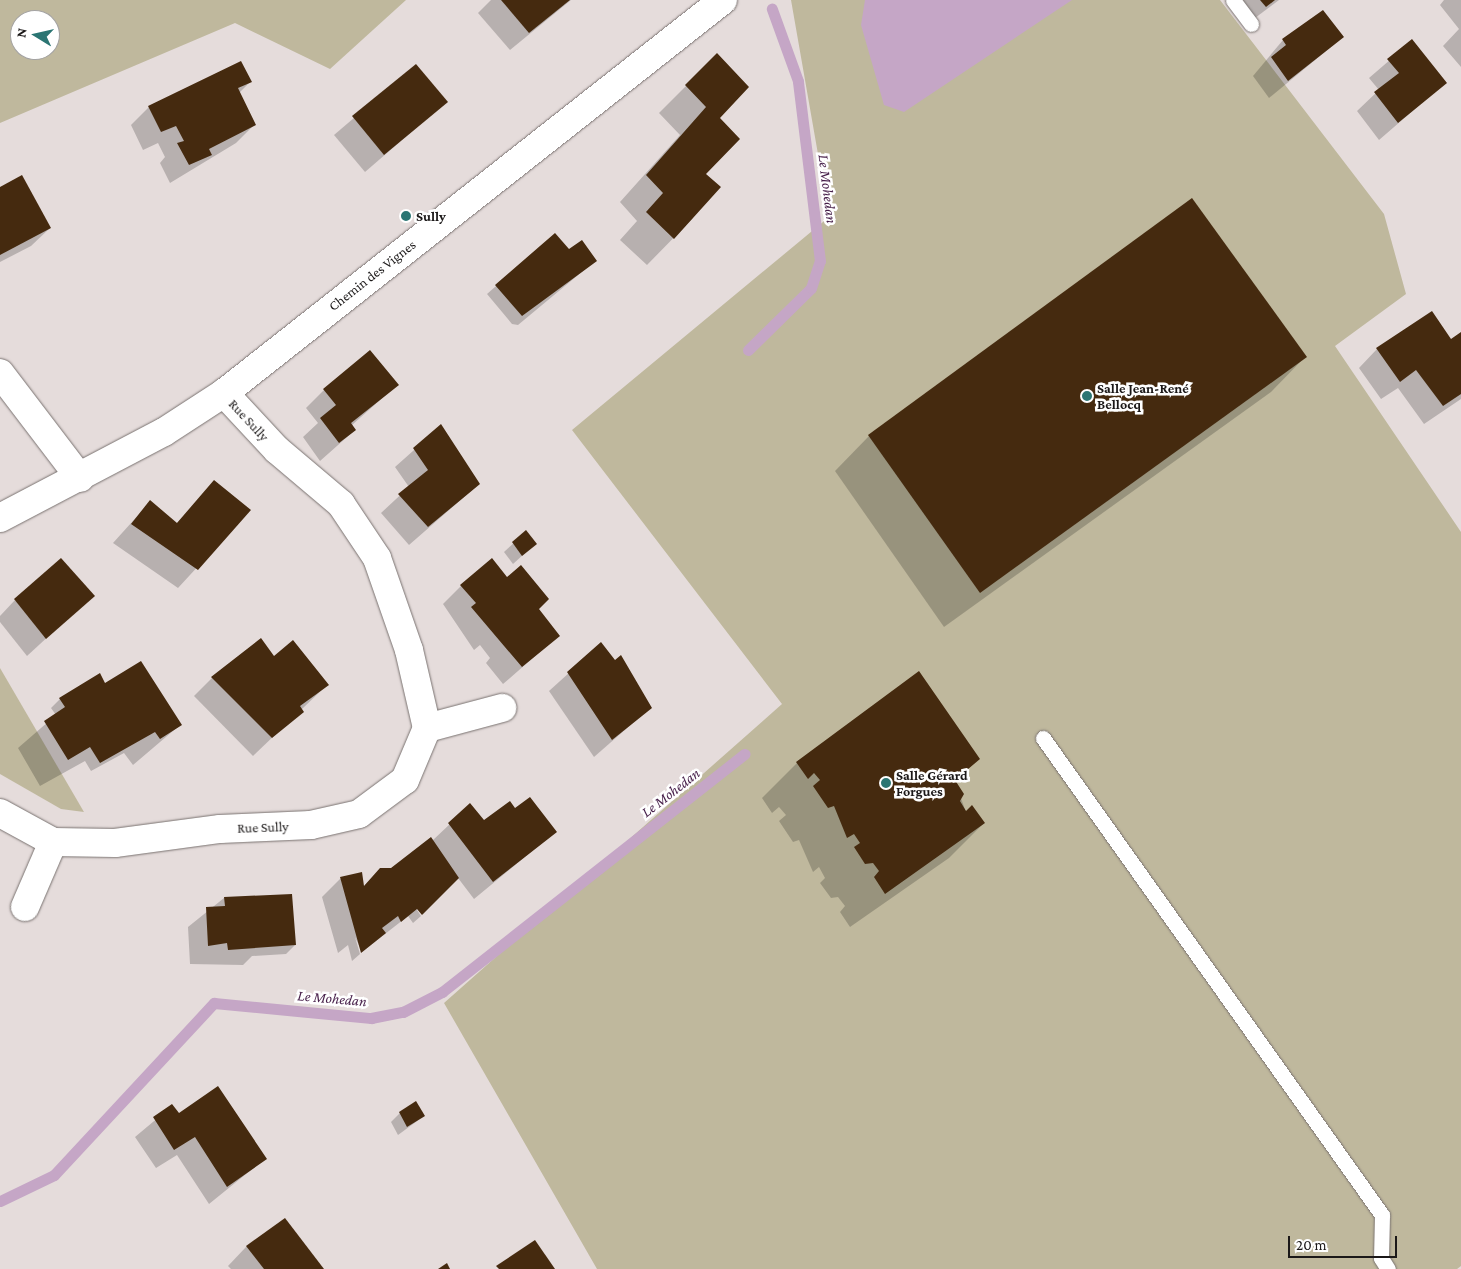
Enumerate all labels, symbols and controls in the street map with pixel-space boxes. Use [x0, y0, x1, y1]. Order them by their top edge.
north arrow [10, 10, 60, 60]
text: N [13, 27, 30, 39]
water label: Le Mohedan [814, 153, 840, 225]
place label: Sully [416, 208, 446, 224]
marker: Sully [400, 210, 412, 222]
street label: Chemin des Vignes [325, 236, 419, 314]
place label: Salle Jean-René Bellocq [1097, 380, 1189, 412]
marker: Salle Jean-René Bellocq [1081, 390, 1093, 402]
street label: Rue Sully [225, 395, 273, 445]
water label: Le Mohedan [638, 765, 704, 821]
place label: Salle Gérard Forgues [896, 767, 968, 800]
marker: Salle Gérard Forgues [880, 777, 892, 789]
street label: Rue Sully [237, 818, 289, 836]
water label: Le Mohedan [297, 987, 367, 1011]
scale bar [1291, 1226, 1400, 1258]
text: 20 m [1296, 1237, 1327, 1253]

